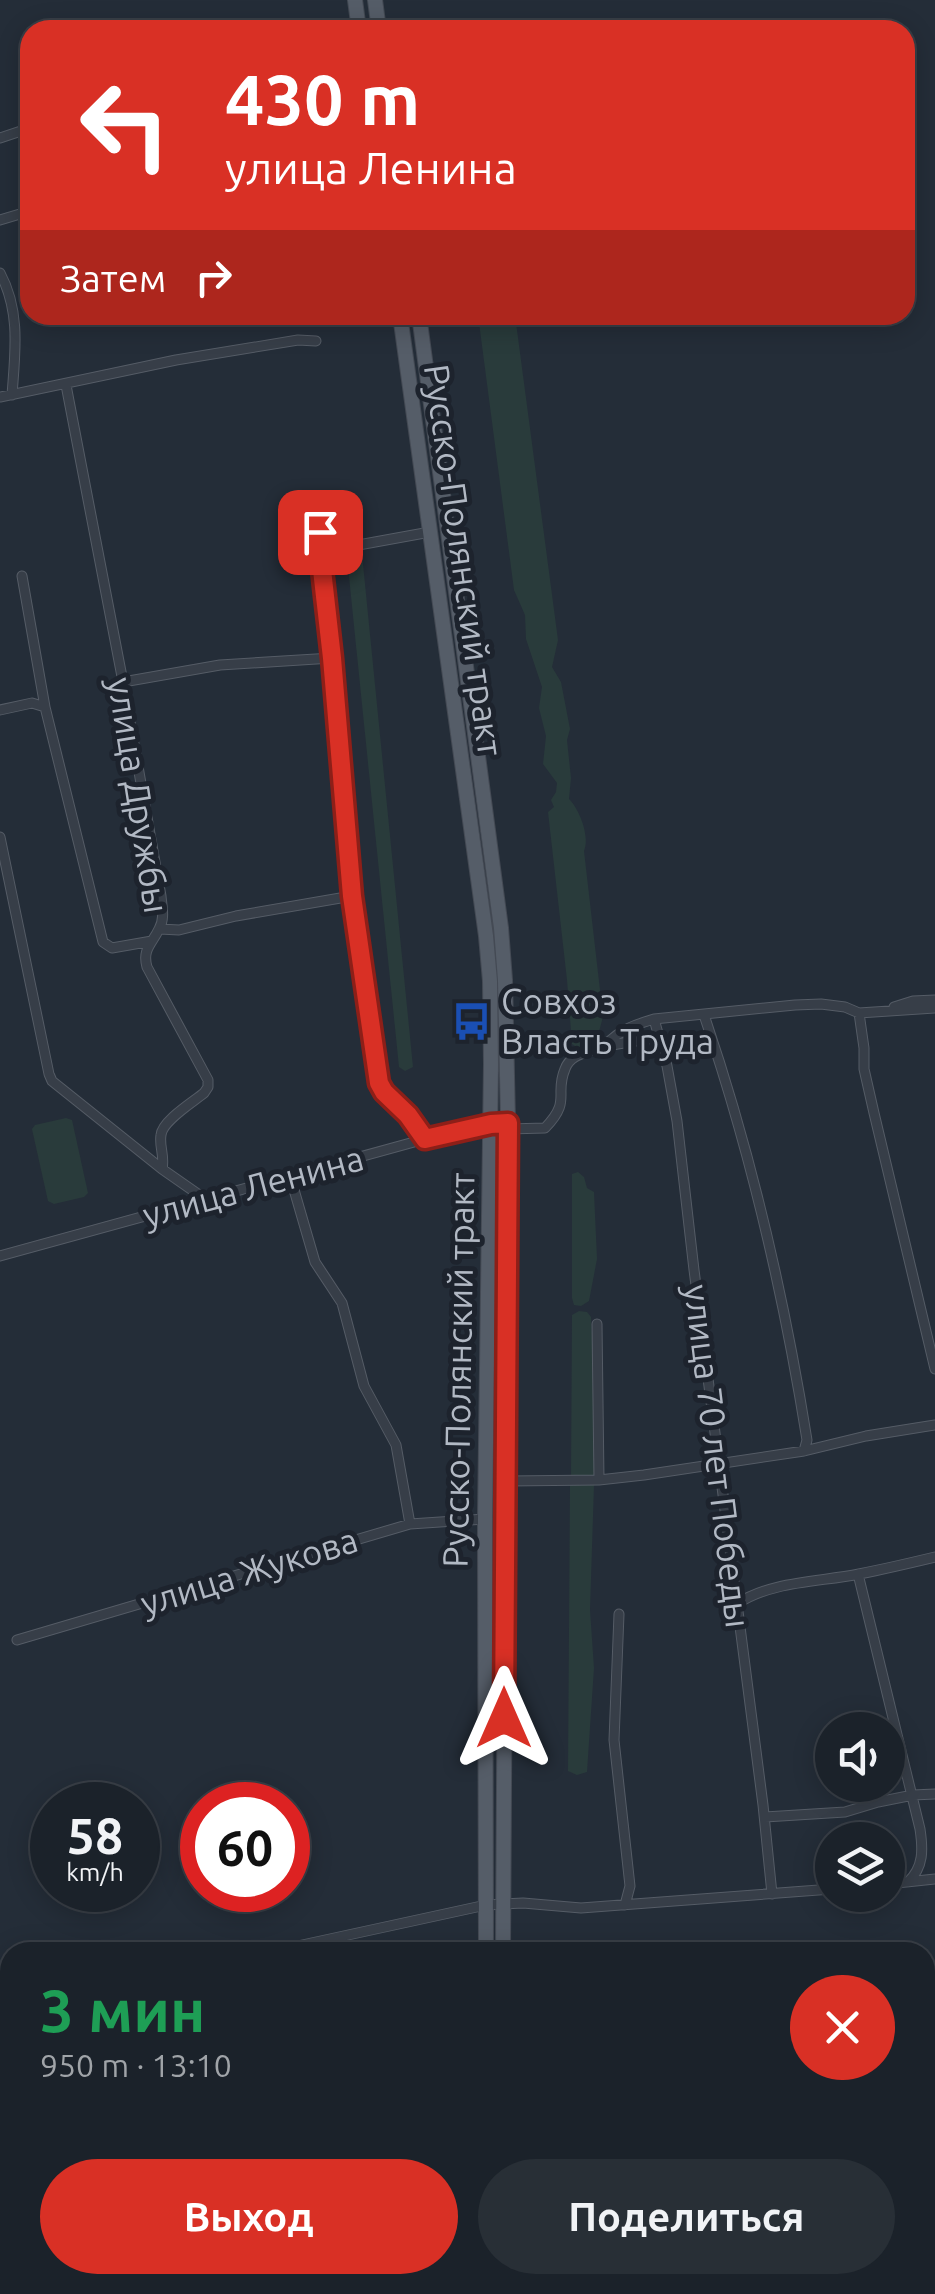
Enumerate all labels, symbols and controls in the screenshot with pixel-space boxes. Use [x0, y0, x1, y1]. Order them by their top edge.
icon: left [60, 60, 190, 190]
text: 430 m [225, 60, 420, 138]
text: улица Ленина [225, 142, 517, 193]
icon: right [186, 250, 241, 305]
text: Затем [60, 257, 166, 299]
street label: Русско-Полянский тракт [417, 362, 511, 759]
pin [278, 490, 363, 575]
icon: arrive [293, 505, 348, 560]
street label: улица Дружбы [101, 674, 177, 916]
place label: Совхоз Власть Труда [501, 981, 714, 1061]
bus stop icon: Совхоз Власть Труда [450, 1000, 492, 1042]
street label: улица Ленина [138, 1137, 368, 1235]
street label: Русско-Полянский тракт [435, 1172, 481, 1568]
street label: улица 70 лет Победы [677, 1282, 759, 1630]
street label: улица Жукова [136, 1519, 362, 1623]
position arrow [452, 1666, 556, 1770]
map controls [815, 1712, 905, 1912]
button: sound [815, 1712, 905, 1802]
speed limit sign: 60 [180, 1782, 310, 1912]
text: 58 [67, 1807, 123, 1863]
button: layers [815, 1822, 905, 1912]
text: km/h [66, 1858, 124, 1886]
button: close [790, 1975, 895, 2080]
text: 3 мин [40, 1976, 205, 2043]
text: 950 m · 13:10 [40, 2047, 232, 2083]
button: Выход [40, 2159, 458, 2274]
button: Поделиться [478, 2159, 895, 2274]

